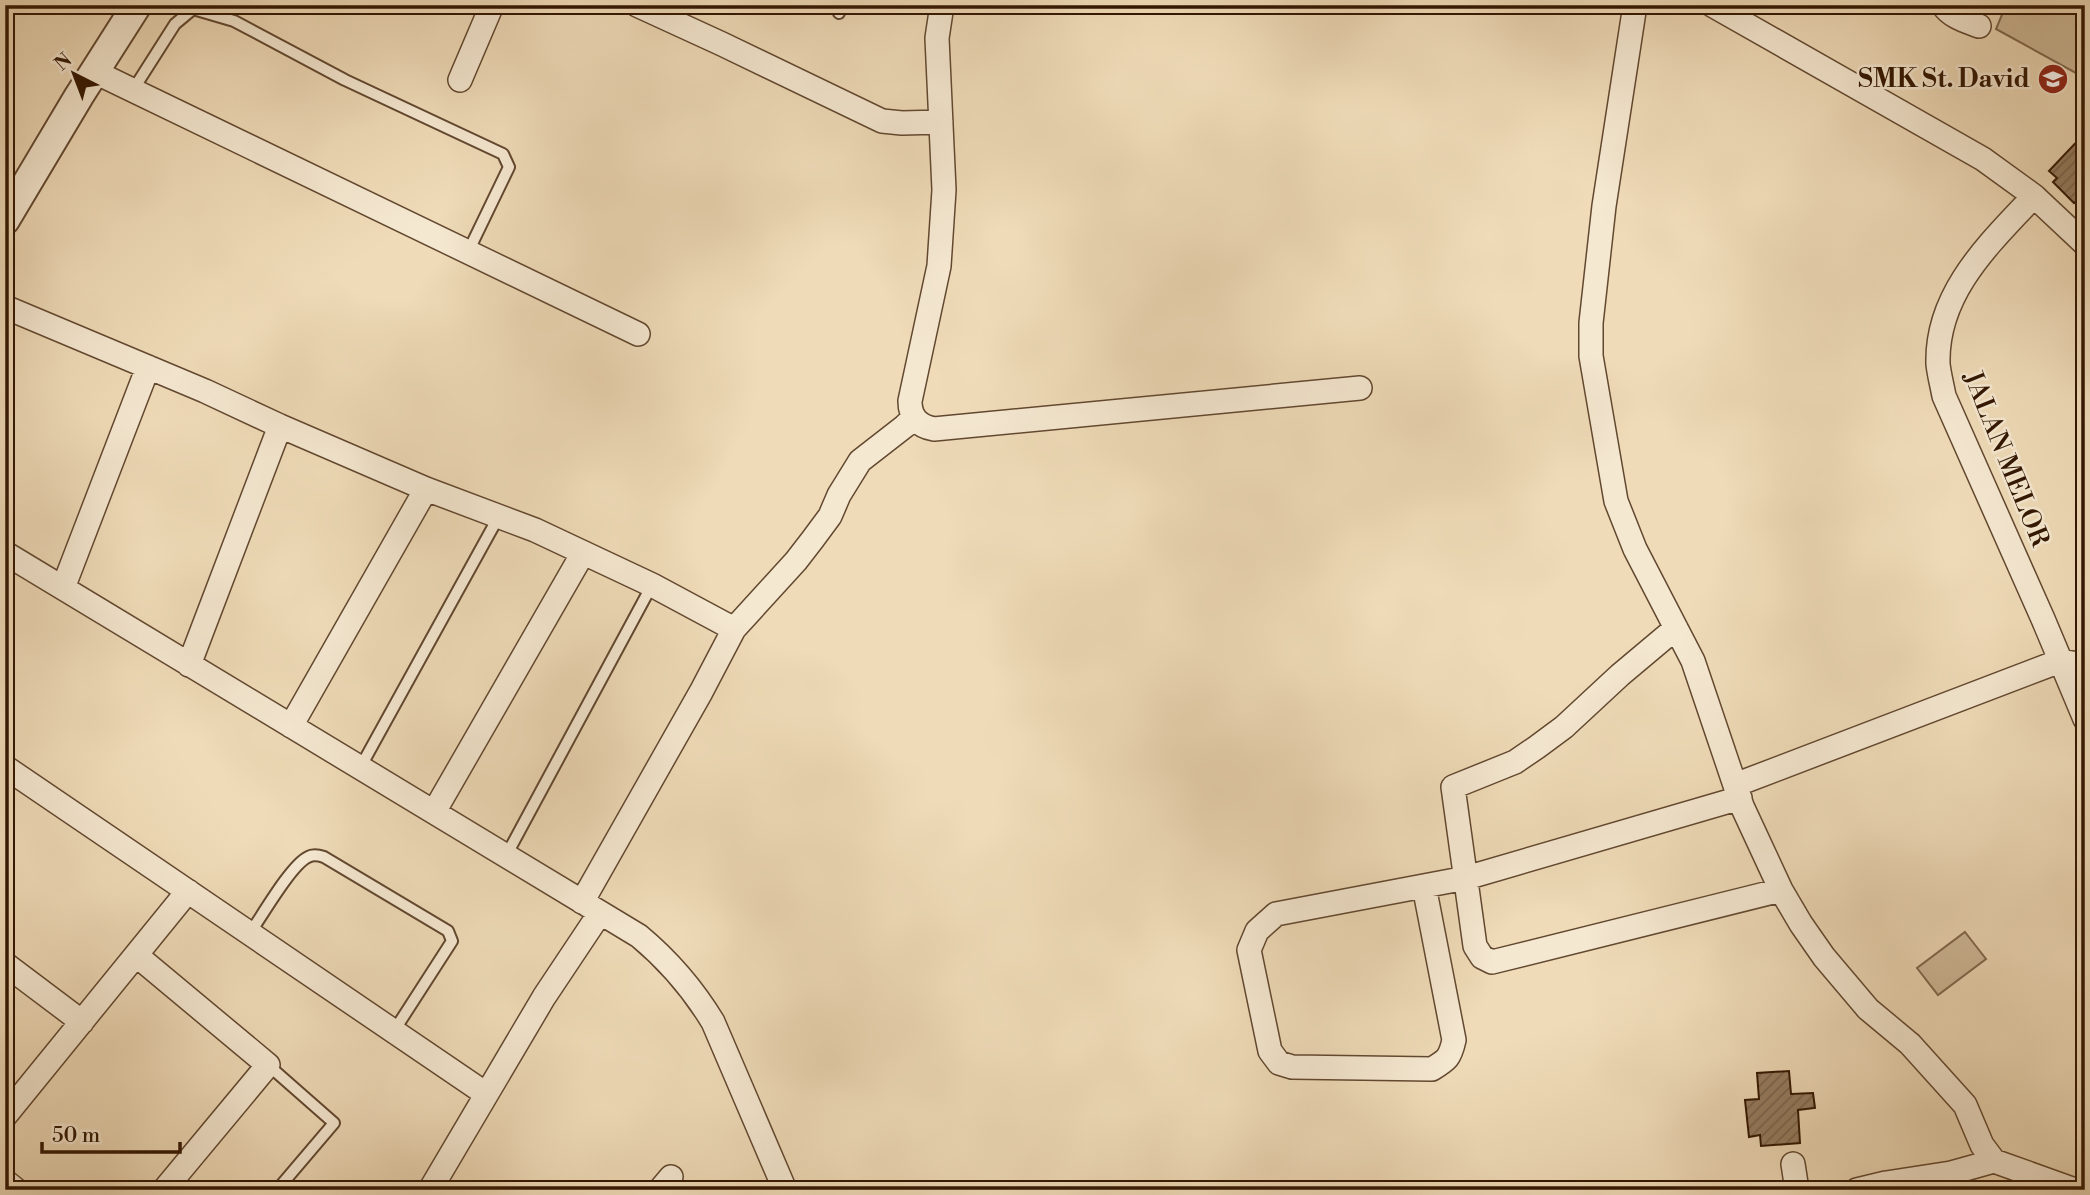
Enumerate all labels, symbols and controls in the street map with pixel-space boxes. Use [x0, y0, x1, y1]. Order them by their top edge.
north arrow [38, 38, 108, 108]
text: N [50, 48, 77, 76]
school or university icon: SMK St. David [2036, 62, 2070, 96]
place label: SMK St. David [1858, 63, 2030, 95]
street label: JALAN MELOR [1956, 366, 2056, 552]
scale bar [42, 1111, 180, 1155]
text: 50 m [52, 1123, 100, 1149]

